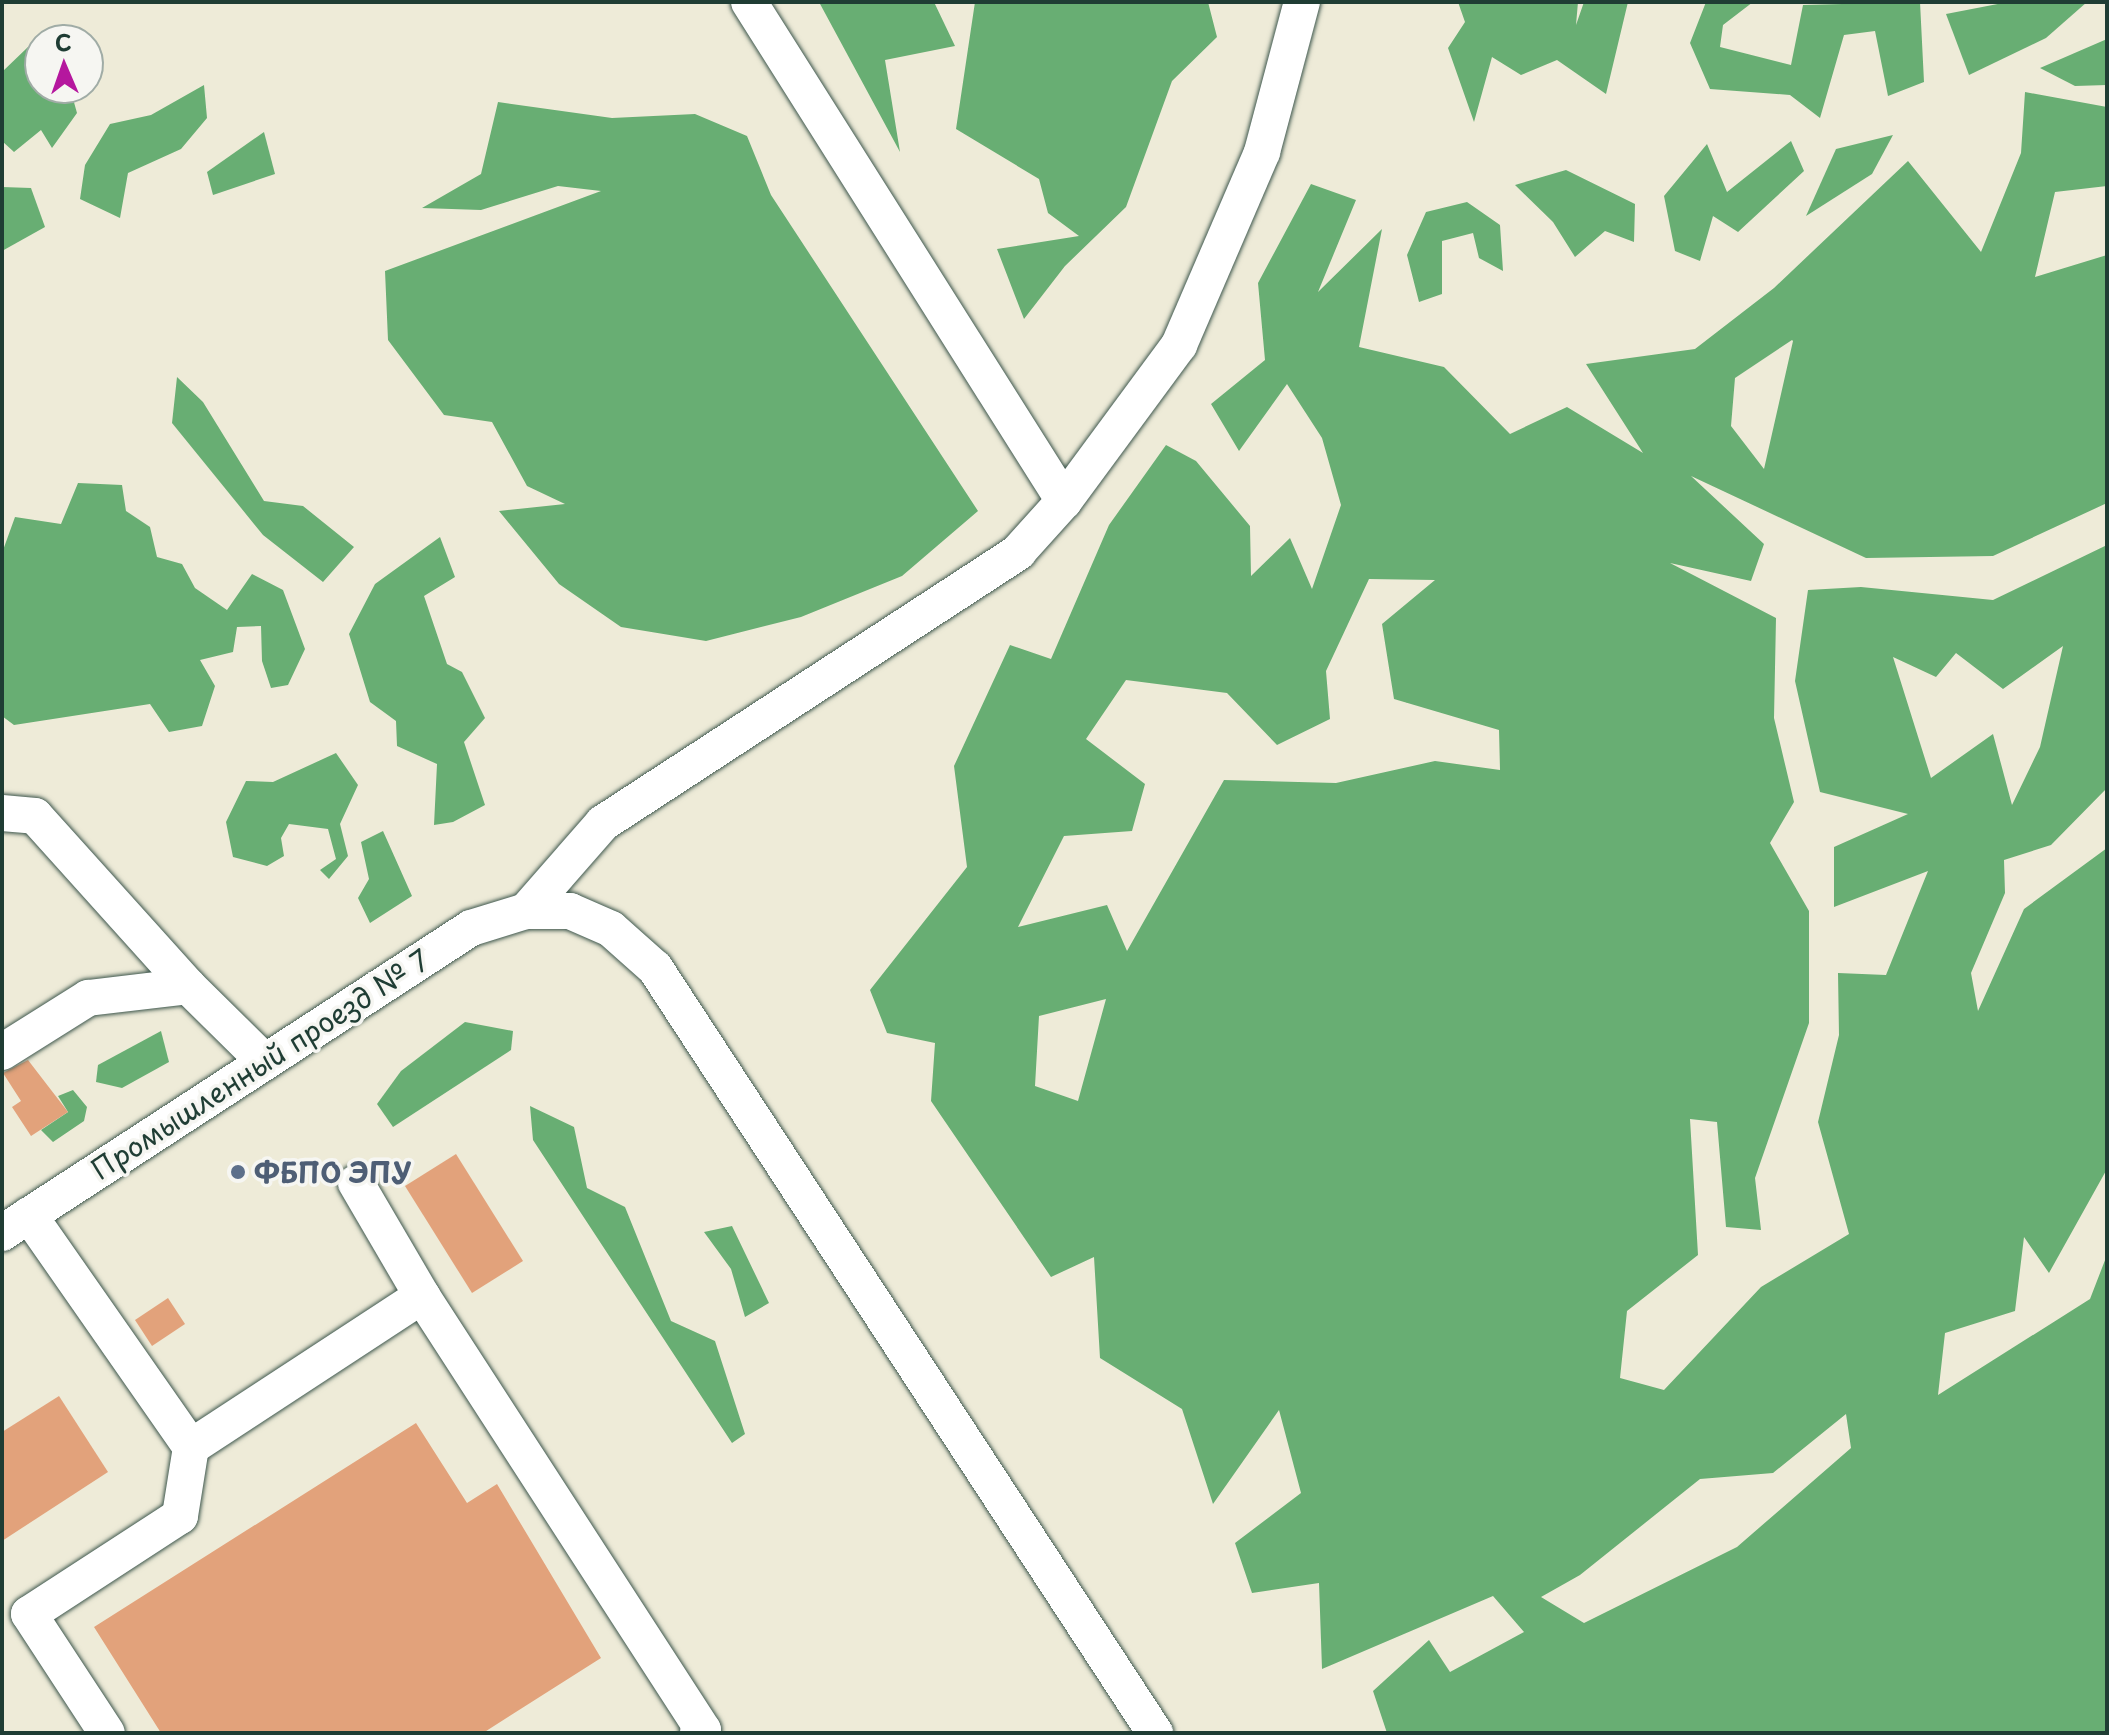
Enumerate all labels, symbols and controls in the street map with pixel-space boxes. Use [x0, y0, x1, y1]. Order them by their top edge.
north arrow [24, 24, 104, 104]
text: С [54, 25, 72, 58]
street label: Промышленный проезд № 7 [85, 942, 435, 1186]
place label: ФБПО ЭПУ [254, 1155, 413, 1189]
marker: ФБПО ЭПУ [229, 1163, 247, 1181]

